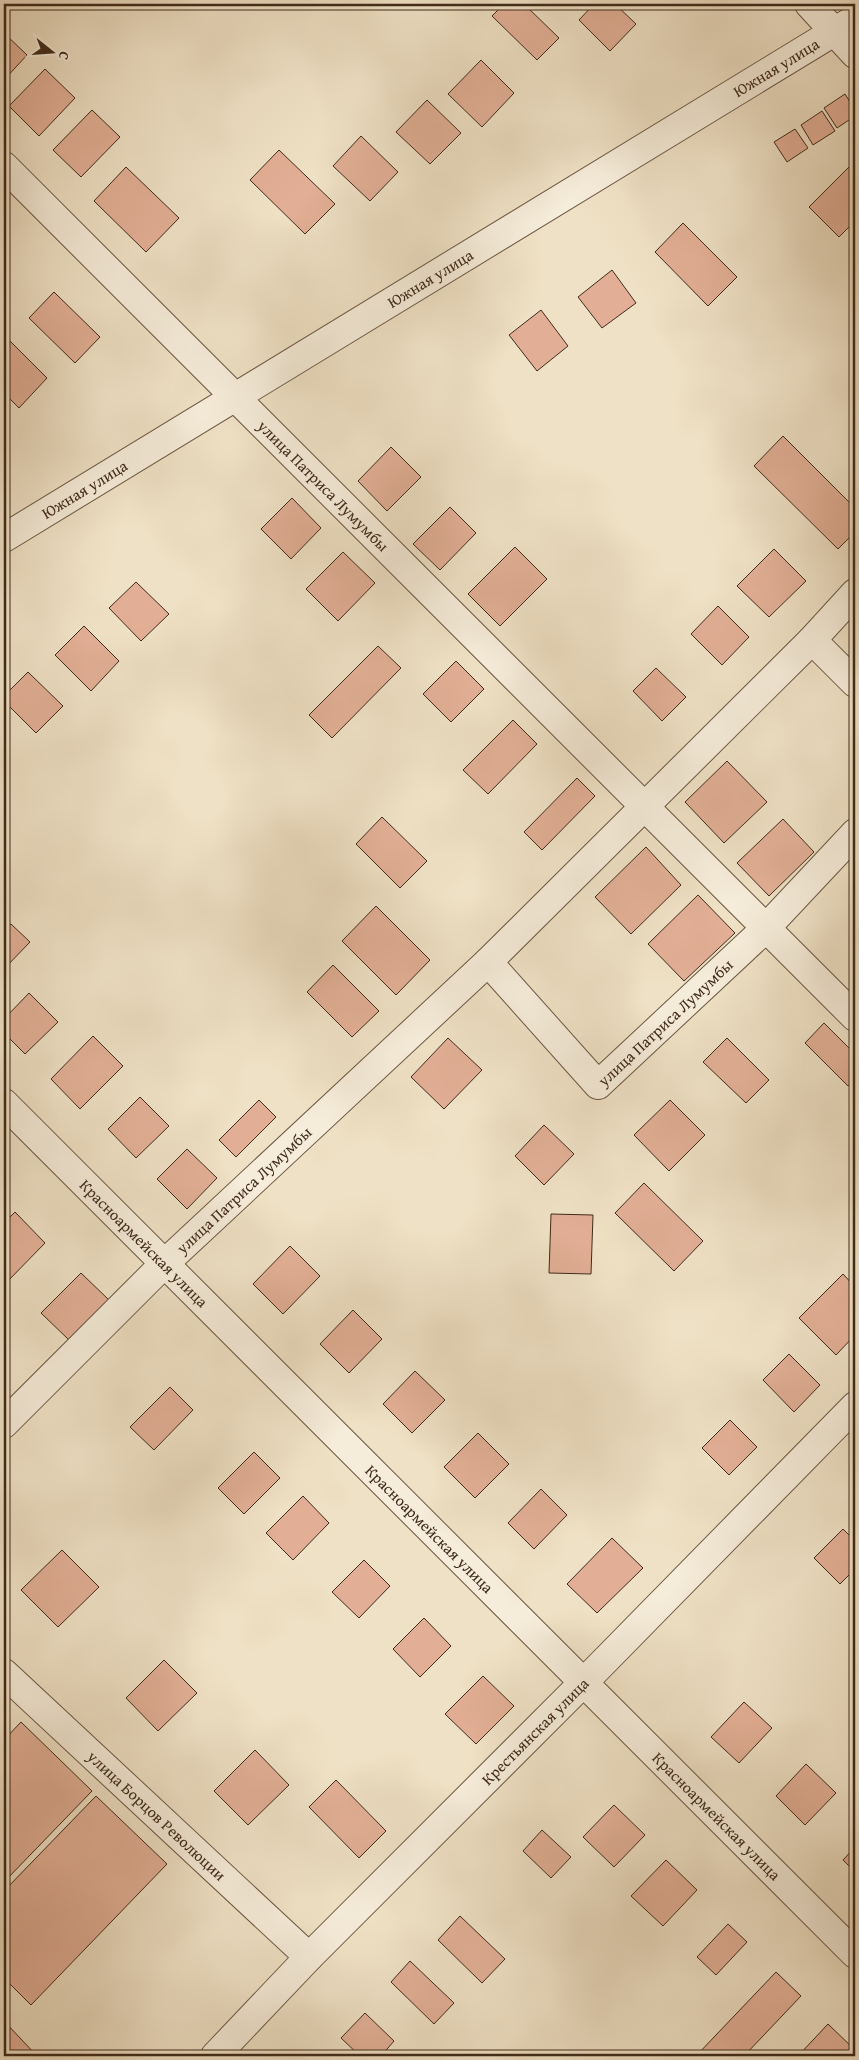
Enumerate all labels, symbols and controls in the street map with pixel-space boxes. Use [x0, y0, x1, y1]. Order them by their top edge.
north arrow [28, 28, 78, 78]
street label: Южная улица [728, 32, 824, 103]
text: С [54, 49, 75, 63]
street label: Южная улица [382, 242, 478, 314]
street label: улица Патриса Лумумбы [252, 414, 395, 557]
street label: Южная улица [37, 453, 132, 525]
street label: улица Патриса Лумумбы [591, 953, 738, 1092]
street label: улица Патриса Лумумбы [170, 1121, 317, 1260]
street label: Красноармейская улица [74, 1173, 214, 1313]
street label: Красноармейская улица [360, 1459, 500, 1599]
street label: Крестьянская улица [476, 1672, 594, 1790]
street label: улица Борцов Революции [81, 1744, 232, 1887]
street label: Красноармейская улица [647, 1746, 787, 1886]

